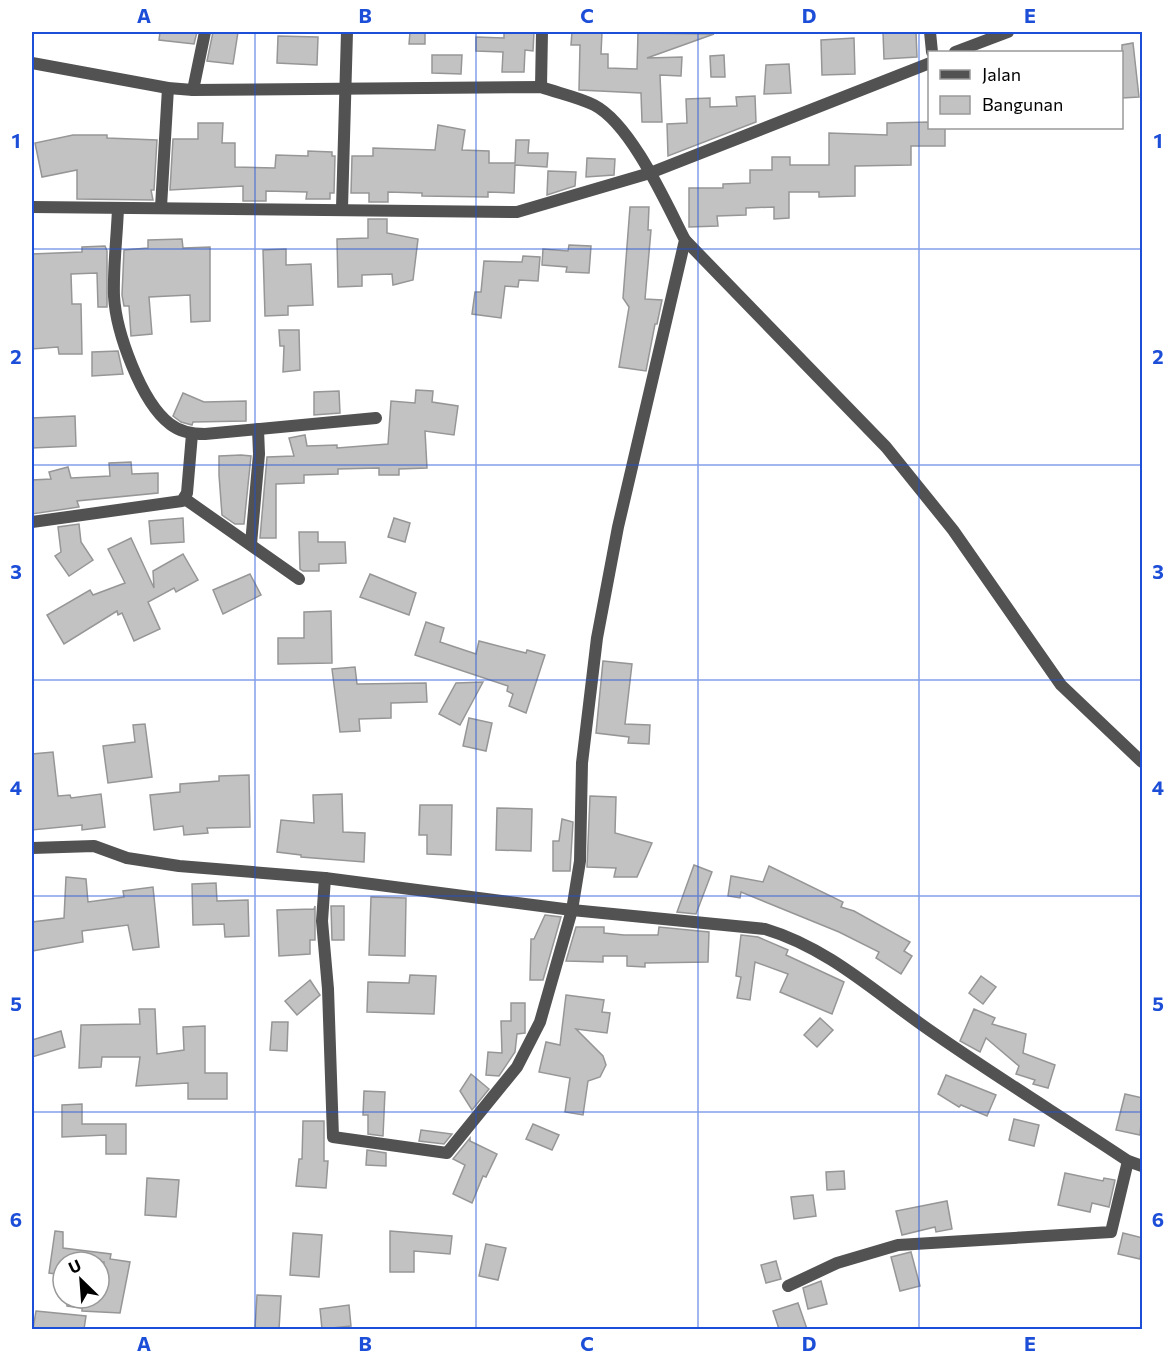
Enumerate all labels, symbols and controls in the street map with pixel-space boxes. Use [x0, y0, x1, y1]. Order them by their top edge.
text: A [137, 3, 151, 27]
text: B [358, 3, 372, 27]
text: C [580, 3, 594, 27]
text: D [802, 3, 816, 27]
text: E [1024, 3, 1036, 27]
legend [928, 51, 1123, 129]
text: Jalan [982, 63, 1021, 85]
text: Bangunan [982, 93, 1063, 115]
text: 1 [11, 128, 21, 152]
text: 1 [1153, 128, 1163, 152]
text: 2 [10, 344, 22, 368]
text: 2 [1152, 344, 1164, 368]
text: 3 [10, 559, 22, 583]
text: 3 [1152, 559, 1164, 583]
text: 4 [10, 775, 22, 799]
text: 4 [1152, 775, 1164, 799]
text: 5 [10, 991, 22, 1015]
text: 5 [1152, 991, 1164, 1015]
text: 6 [10, 1207, 22, 1231]
text: 6 [1152, 1207, 1164, 1231]
north arrow [51, 1250, 111, 1310]
text: U [65, 1255, 84, 1277]
text: A [137, 1331, 151, 1355]
text: B [358, 1331, 372, 1355]
text: C [580, 1331, 594, 1355]
text: D [802, 1331, 816, 1355]
text: E [1024, 1331, 1036, 1355]

